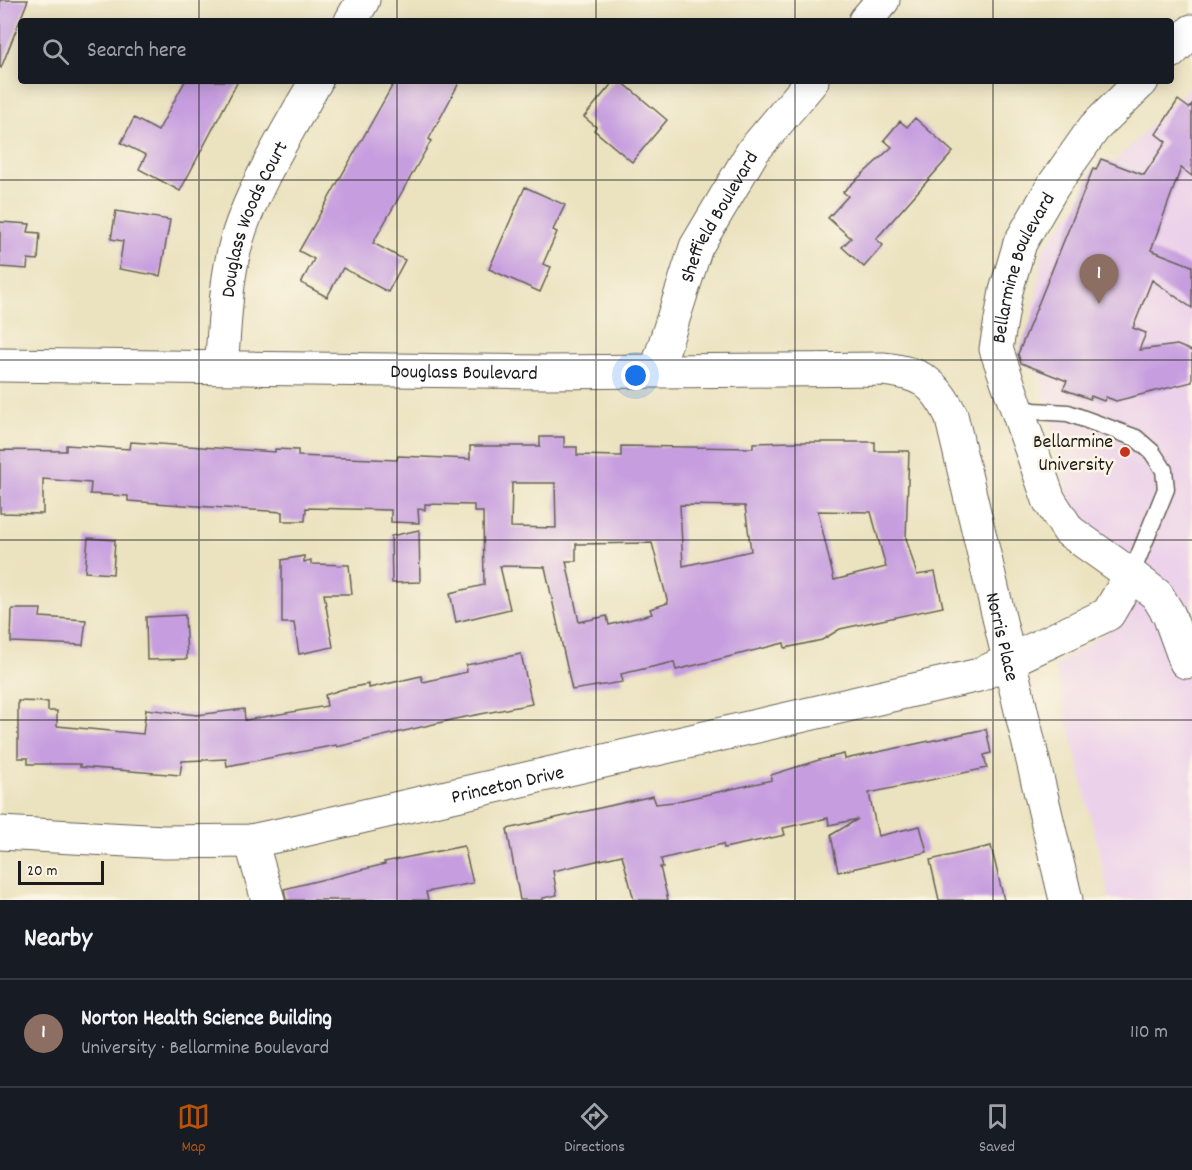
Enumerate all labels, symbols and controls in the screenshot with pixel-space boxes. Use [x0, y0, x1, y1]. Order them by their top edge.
search box [18, 18, 1174, 84]
icon: search [39, 35, 72, 68]
text: Search here [87, 36, 186, 67]
street label: Douglass Woods Court [216, 137, 296, 299]
street label: Sheffield Boulevard [675, 147, 767, 287]
street label: Bellarmine Boulevard [986, 188, 1063, 346]
pin: 1 [1080, 254, 1118, 304]
street label: Douglass Boulevard [390, 359, 538, 389]
your location [621, 361, 650, 390]
place label: Bellarmine University [1033, 429, 1114, 480]
marker: Bellarmine University [1118, 445, 1132, 459]
street label: Norris Place [977, 590, 1025, 685]
street label: Princeton Drive [449, 760, 567, 813]
scale bar [18, 858, 104, 886]
text: 20 m [27, 860, 57, 883]
text: Nearby [24, 921, 92, 958]
text: Norton Health Science Building [81, 1004, 332, 1035]
text: 1 [41, 1019, 46, 1047]
text: 110 m [1130, 1019, 1168, 1047]
text: University · Bellarmine Boulevard [81, 1035, 329, 1063]
tab: Map [177, 1100, 210, 1159]
tab: Directions [564, 1100, 625, 1159]
tab: Saved [979, 1100, 1015, 1159]

